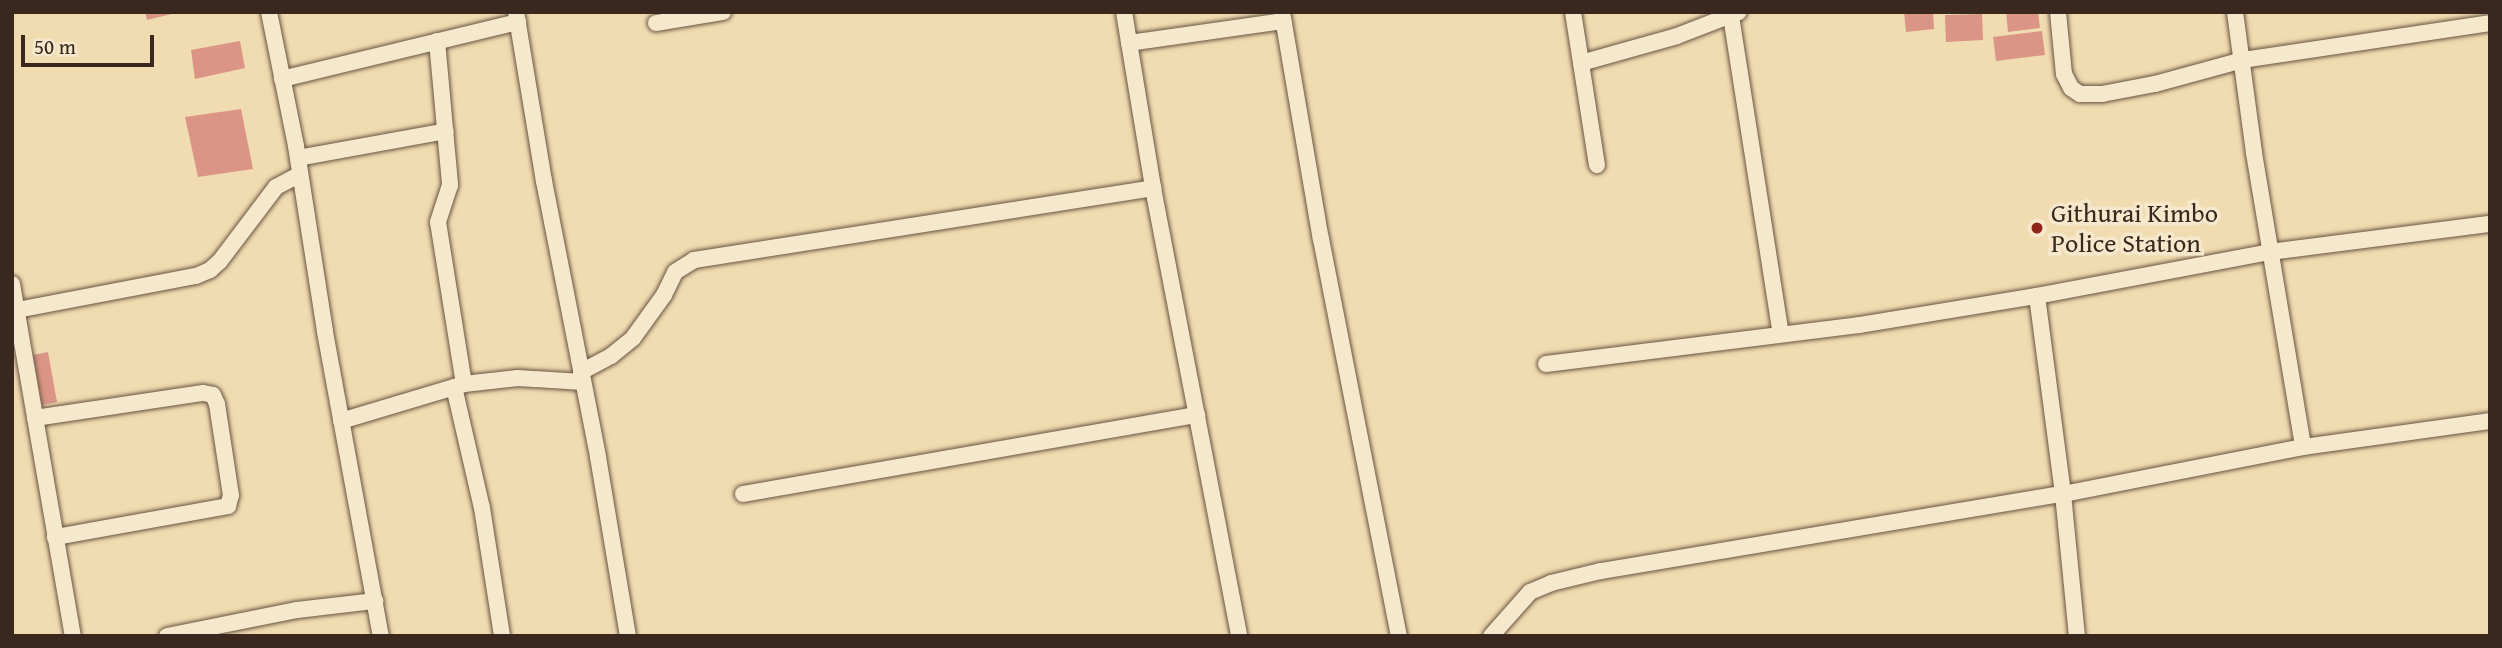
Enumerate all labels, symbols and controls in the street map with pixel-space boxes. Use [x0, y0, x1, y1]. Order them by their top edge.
scale bar [24, 21, 158, 65]
text: 50 m [34, 31, 76, 62]
place label: Githurai Kimbo Police Station [2051, 197, 2218, 258]
marker: Githurai Kimbo Police Station [2029, 220, 2045, 236]

